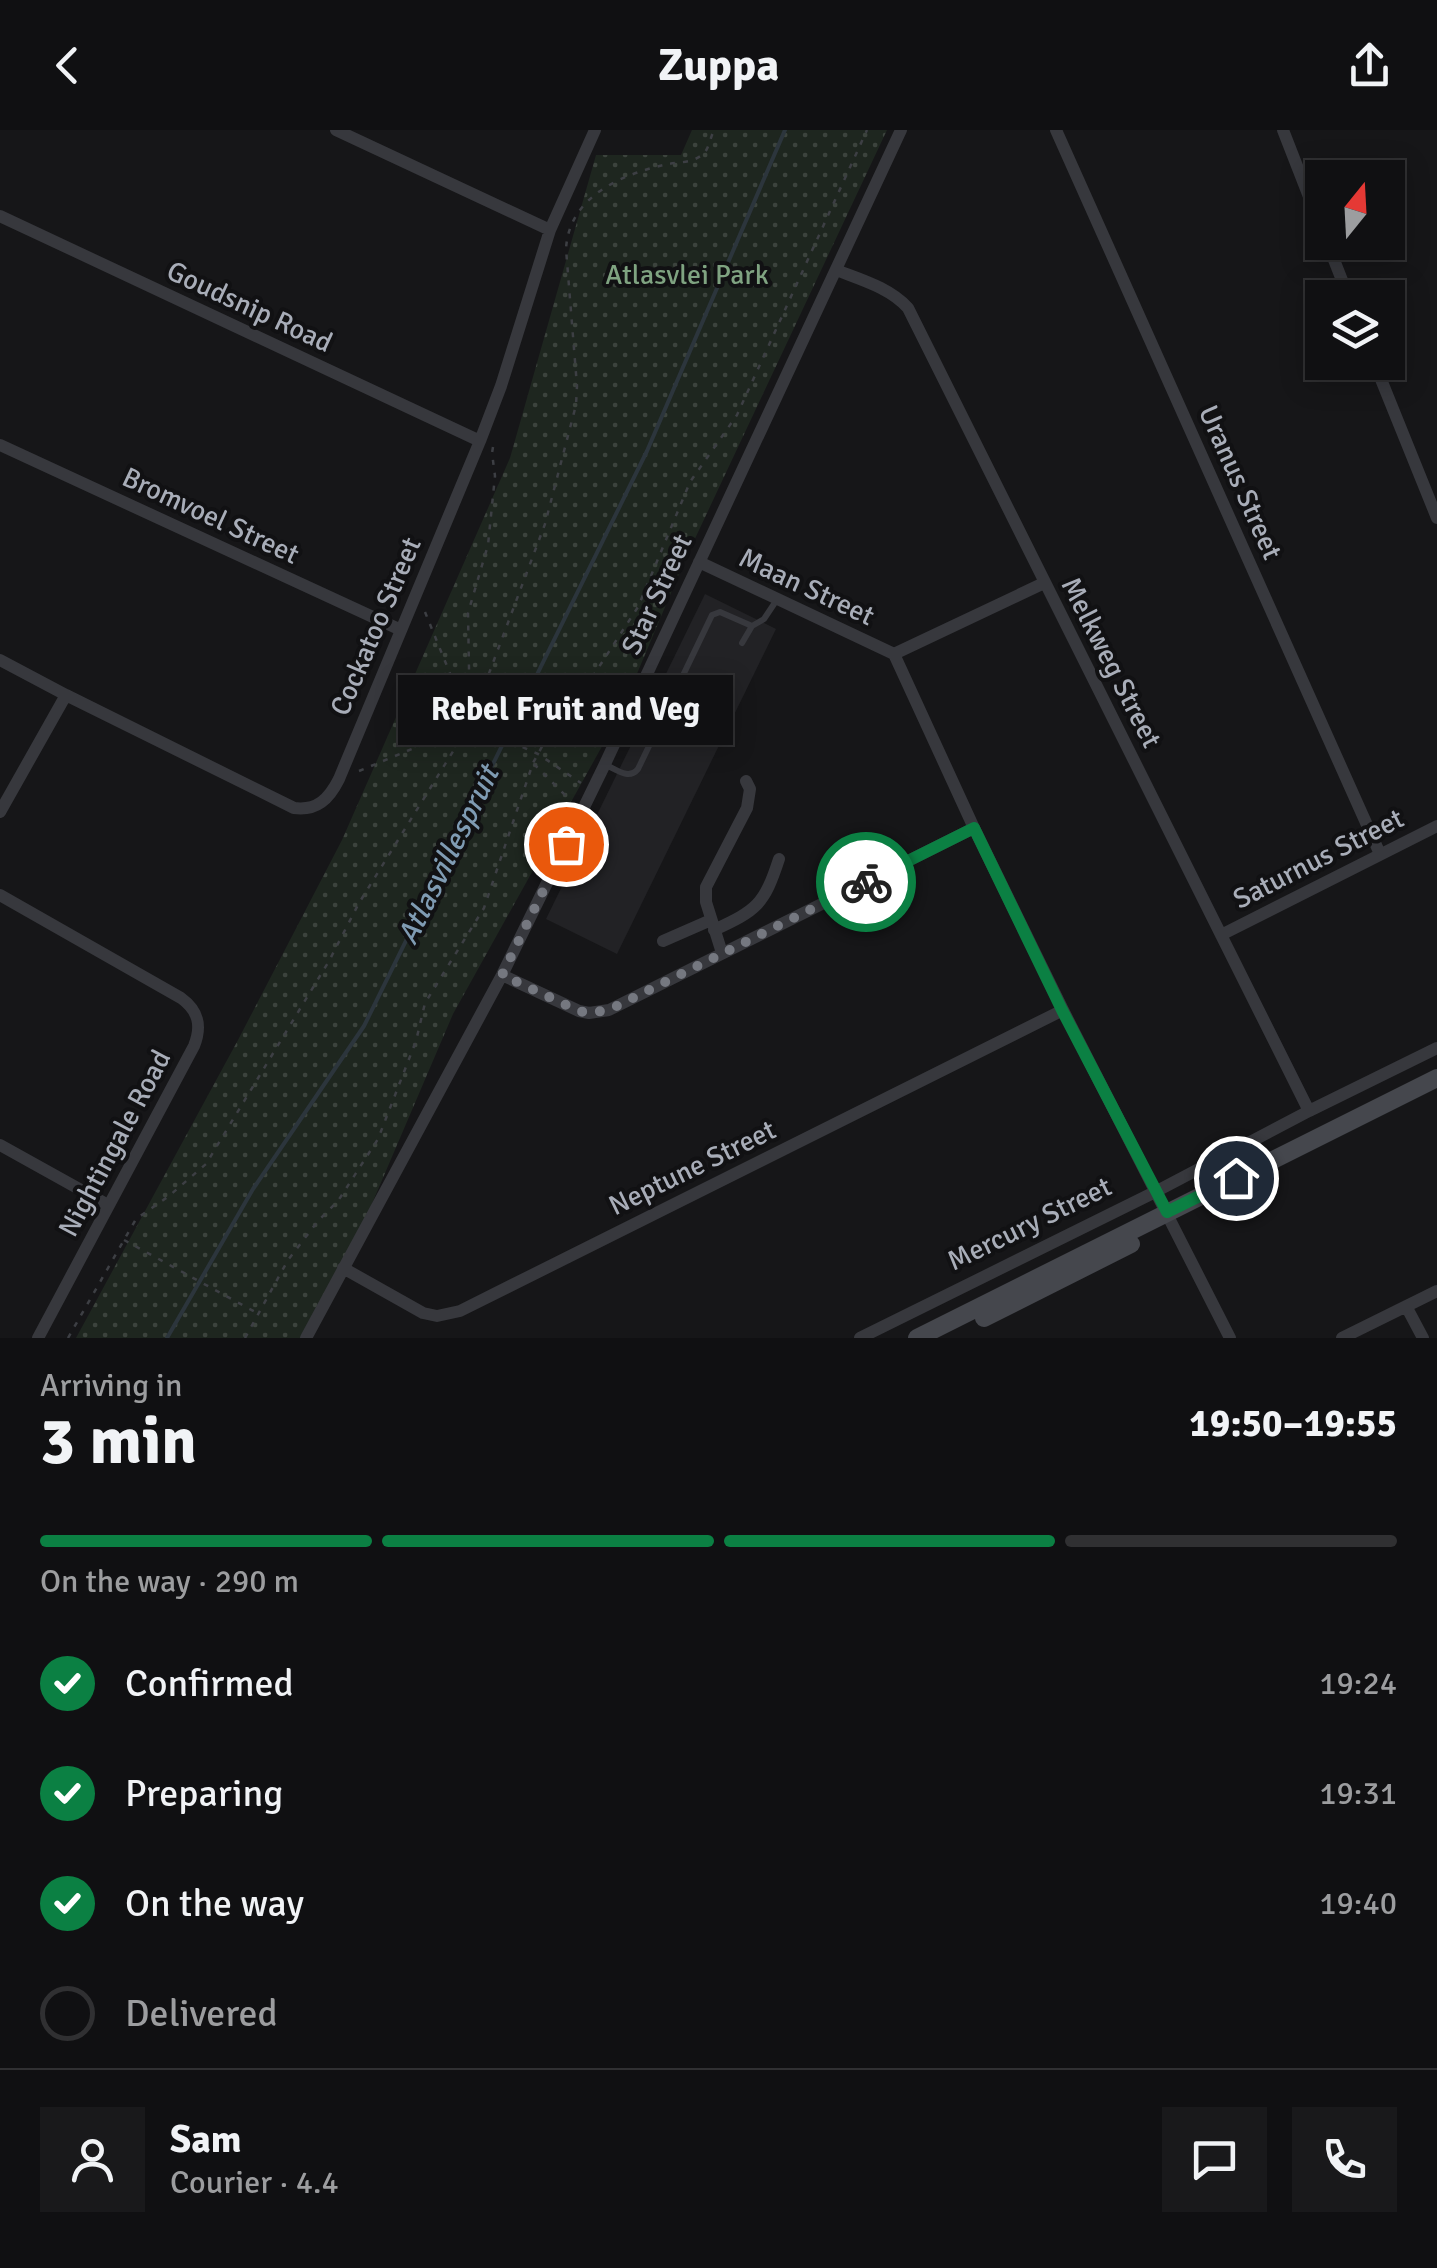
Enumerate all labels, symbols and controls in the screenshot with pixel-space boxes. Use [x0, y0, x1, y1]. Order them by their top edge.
icon: back [40, 38, 95, 93]
text: Zuppa [658, 38, 779, 93]
icon: share [1342, 38, 1397, 93]
north arrow [1305, 160, 1405, 260]
map controls [1305, 160, 1405, 380]
street label: Goudsnip Road [161, 254, 338, 360]
park label: Atlasvlei Park [605, 258, 769, 292]
button: layers [1305, 280, 1405, 380]
street label: Uranus Street [1191, 400, 1289, 565]
street label: Bromvoel Street [117, 460, 305, 572]
street label: Star Street [614, 529, 700, 660]
street label: Cockatoo Street [323, 532, 429, 721]
street label: Maan Street [734, 541, 880, 633]
street label: Melkweg Street [1054, 572, 1169, 753]
callout: Rebel Fruit and Veg [398, 674, 734, 744]
text: Rebel Fruit and Veg [431, 690, 700, 729]
water label: Atlasvillespruit [389, 757, 509, 950]
street label: Saturnus Street [1228, 801, 1410, 916]
pin [524, 802, 609, 887]
icon: bag [539, 817, 594, 872]
courier [816, 832, 916, 932]
icon: bike [839, 855, 894, 910]
street label: Nightingale Road [51, 1044, 178, 1243]
street label: Neptune Street [603, 1113, 782, 1223]
pin [1194, 1136, 1279, 1221]
icon: home [1209, 1151, 1264, 1206]
street label: Mercury Street [942, 1169, 1117, 1278]
text: Arriving in [40, 1366, 182, 1405]
text: 19:50–19:55 [1189, 1400, 1397, 1447]
text: 3 min [40, 1402, 197, 1482]
text: On the way · 290 m [40, 1562, 299, 1601]
icon: check [40, 1656, 95, 1711]
text: Confirmed [125, 1660, 294, 1707]
text: 19:24 [1319, 1664, 1397, 1703]
icon: check [40, 1766, 95, 1821]
text: Preparing [125, 1770, 283, 1817]
text: 19:31 [1319, 1774, 1397, 1813]
icon: check [40, 1876, 95, 1931]
text: On the way [125, 1880, 304, 1927]
text: 19:40 [1319, 1884, 1397, 1923]
text: Delivered [125, 1990, 278, 2037]
button: person [40, 2107, 145, 2212]
button: chat [1162, 2107, 1267, 2212]
button: phone [1292, 2107, 1397, 2212]
text: Sam [170, 2116, 241, 2163]
text: Courier · 4.4 [170, 2163, 339, 2202]

